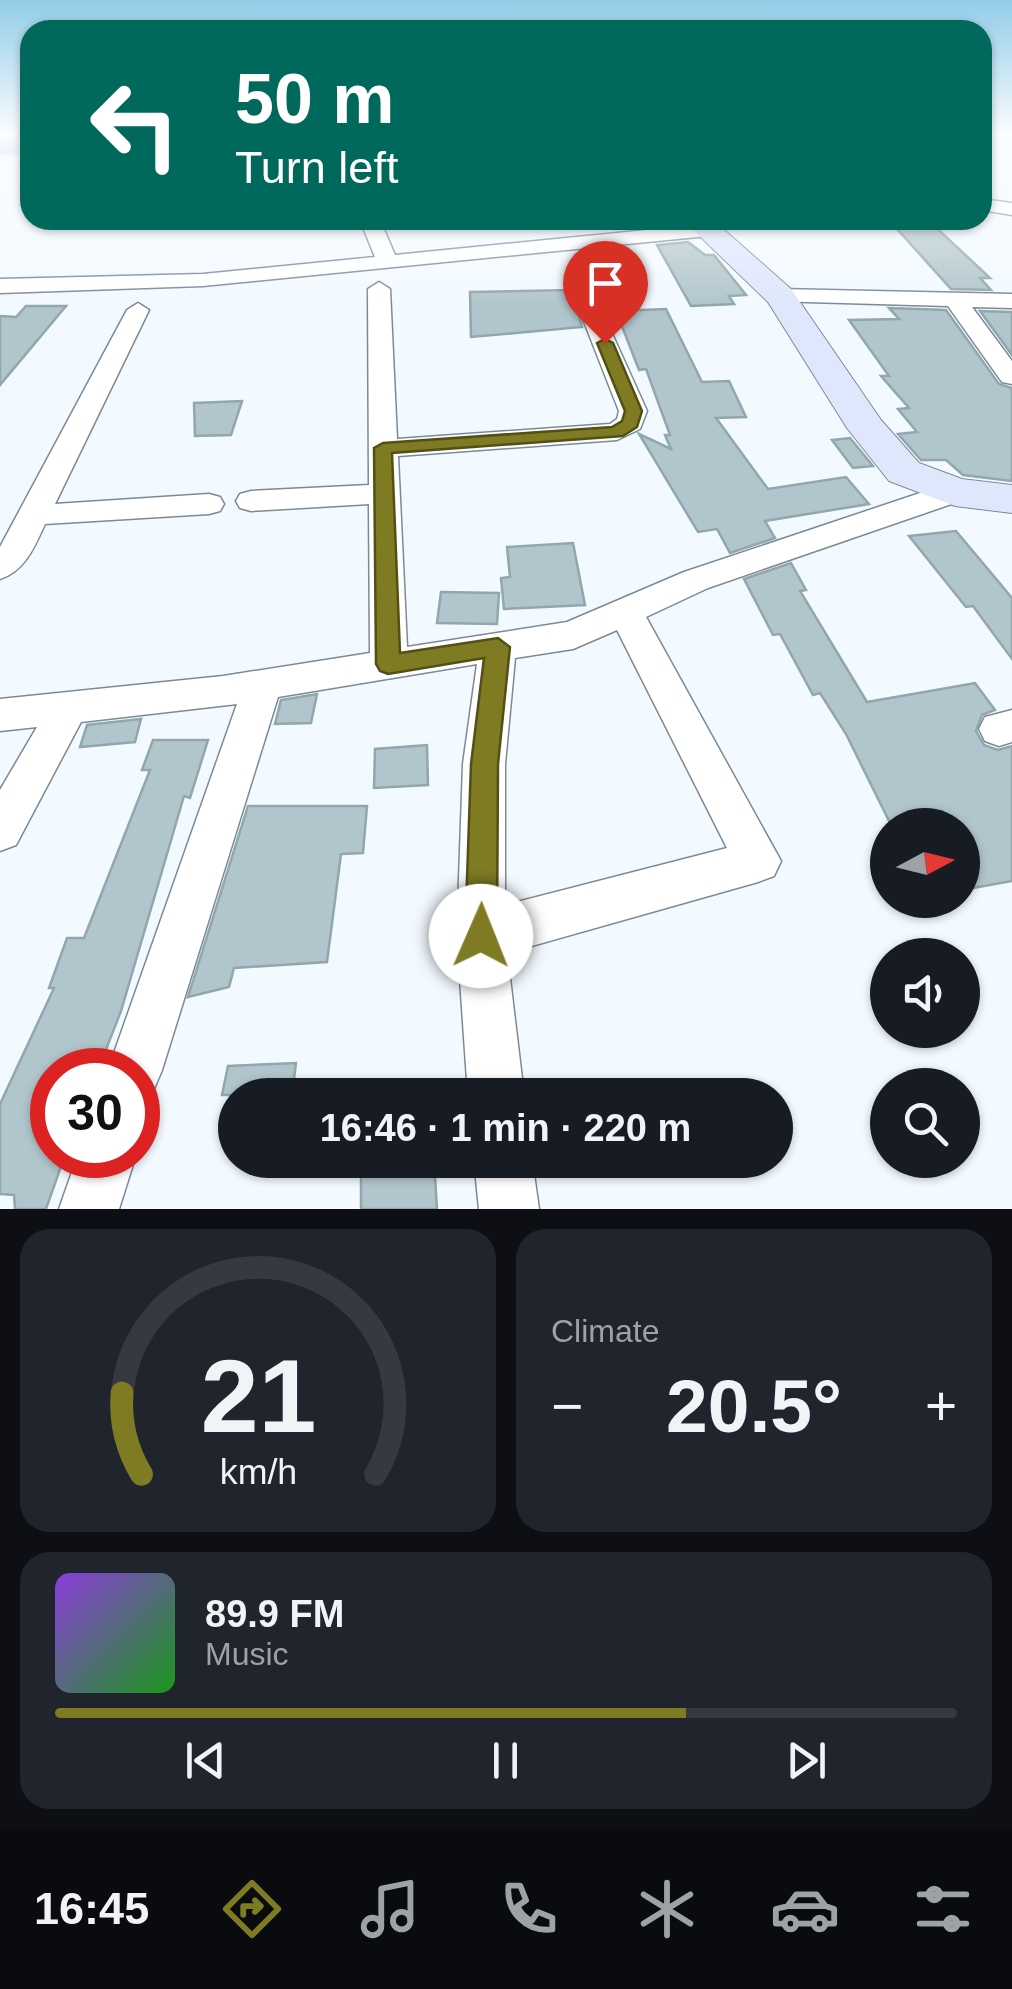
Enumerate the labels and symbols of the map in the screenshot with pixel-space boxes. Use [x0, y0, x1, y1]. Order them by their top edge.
pin [563, 241, 648, 344]
north arrow [870, 808, 980, 918]
position arrow [429, 884, 533, 988]
speed limit sign: 30 [30, 1048, 160, 1178]

